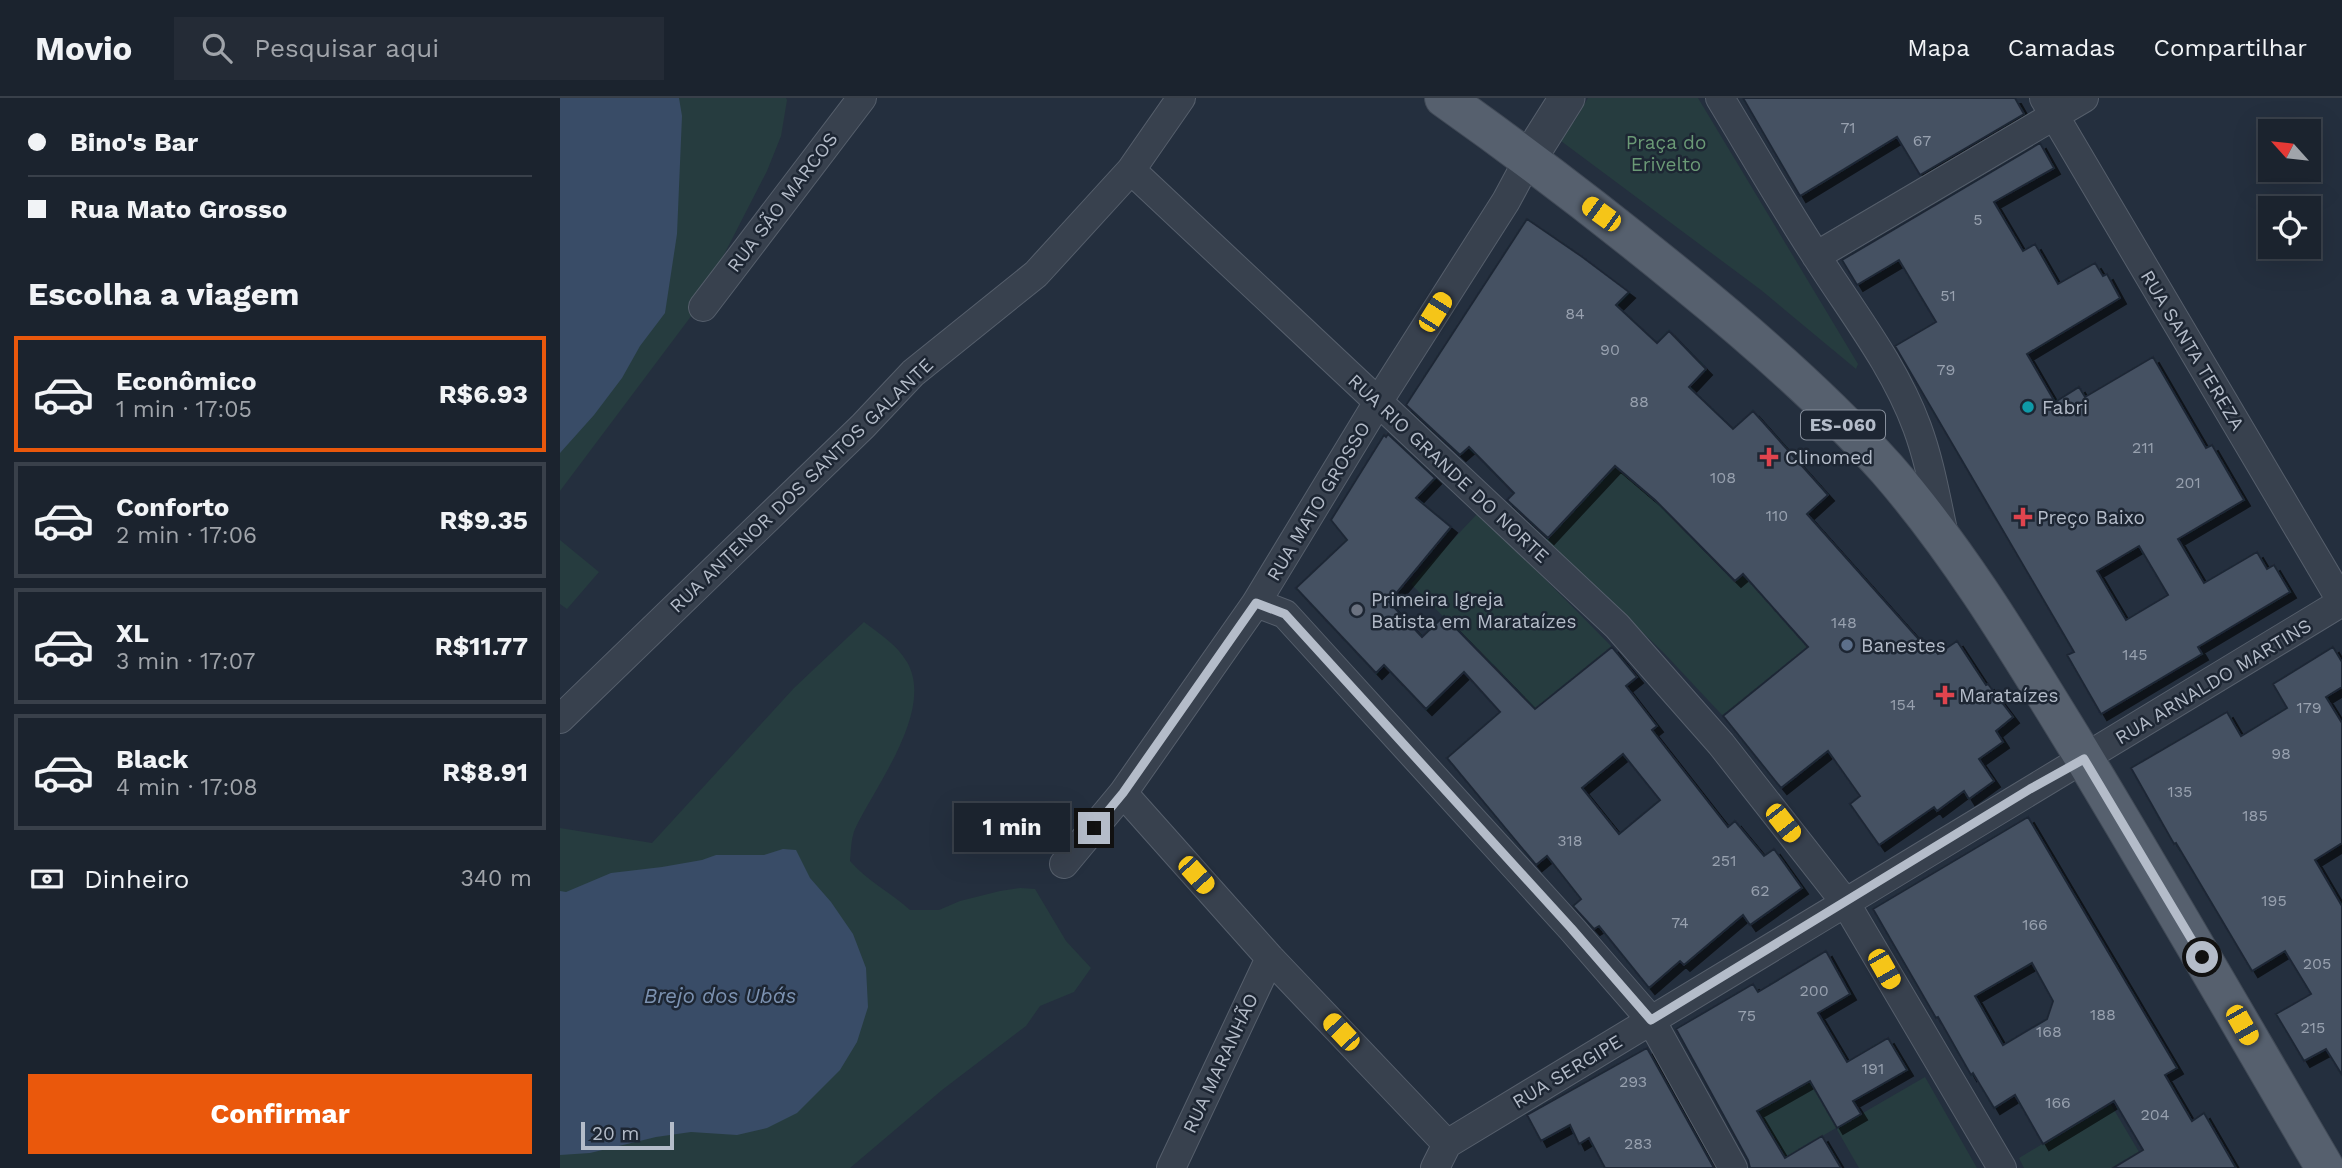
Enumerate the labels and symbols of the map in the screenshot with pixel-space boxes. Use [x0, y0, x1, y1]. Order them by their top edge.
house number: 71 [1840, 118, 1856, 137]
north arrow [2258, 119, 2320, 182]
street label: RUA SÃO MARCOS [722, 128, 843, 277]
park label: Praça do Erivelto [1626, 131, 1706, 176]
house number: 67 [1913, 131, 1931, 150]
car [1578, 193, 1625, 235]
house number: 5 [1973, 210, 1983, 229]
street label: RUA SANTA TEREZA [2136, 266, 2250, 435]
house number: 51 [1940, 286, 1956, 305]
car [1415, 289, 1456, 335]
house number: 84 [1565, 304, 1585, 323]
house number: 90 [1600, 340, 1620, 359]
street label: RUA ANTENOR DOS SANTOS GALANTE [665, 353, 938, 618]
house number: 79 [1937, 360, 1955, 379]
street label: RUA RIO GRANDE DO NORTE [1343, 369, 1554, 568]
house number: 88 [1629, 392, 1649, 411]
place label: Fabri [2042, 396, 2088, 419]
marker: Fabri [2020, 399, 2036, 415]
road number: ES-060 [1801, 410, 1885, 440]
street label: RUA MATO GROSSO [1262, 417, 1375, 585]
house number: 211 [2132, 438, 2154, 457]
place label: Clinomed [1785, 446, 1873, 469]
marker: Clinomed [1759, 447, 1779, 467]
house number: 108 [1710, 468, 1736, 487]
house number: 201 [2175, 473, 2201, 492]
house number: 110 [1766, 506, 1788, 525]
place label: Preço Baixo [2037, 506, 2145, 529]
marker: Preço Baixo [2015, 509, 2031, 525]
place label: Primeira Igreja Batista em Marataízes [1371, 588, 1577, 633]
marker: Primeira Igreja Batista em Marataízes [1349, 602, 1365, 618]
house number: 148 [1831, 613, 1857, 632]
street label: RUA ARNALDO MARTINS [2111, 614, 2316, 749]
place label: Banestes [1861, 634, 1946, 657]
marker: Banestes [1839, 637, 1855, 653]
house number: 145 [2122, 645, 2148, 664]
place label: Marataízes [1959, 684, 2058, 707]
marker: Marataízes [1937, 687, 1953, 703]
house number: 154 [1890, 695, 1916, 714]
house number: 179 [2296, 698, 2322, 717]
house number: 98 [2271, 744, 2291, 763]
house number: 135 [2168, 782, 2192, 801]
car [1762, 800, 1805, 846]
callout: 1 min [954, 804, 1070, 852]
house number: 185 [2242, 806, 2268, 825]
route end [1078, 812, 1110, 844]
house number: 318 [1557, 831, 1583, 850]
house number: 251 [1712, 851, 1736, 870]
car [1175, 852, 1218, 898]
house number: 62 [1750, 881, 1770, 900]
house number: 195 [2261, 891, 2287, 910]
house number: 74 [1671, 913, 1689, 932]
house number: 166 [2022, 915, 2048, 934]
route start [2186, 941, 2218, 973]
car [1865, 946, 1904, 992]
house number: 205 [2303, 954, 2331, 973]
house number: 200 [1799, 981, 1829, 1000]
water label: Brejo dos Ubás [644, 983, 797, 1008]
street label: RUA MARANHÃO [1178, 989, 1263, 1137]
car [2223, 1002, 2262, 1048]
house number: 188 [2090, 1005, 2116, 1024]
house number: 75 [1738, 1006, 1756, 1025]
car [1319, 1009, 1364, 1055]
house number: 215 [2301, 1018, 2325, 1037]
house number: 168 [2036, 1022, 2062, 1041]
street label: RUA SERGIPE [1508, 1030, 1626, 1113]
house number: 191 [1862, 1059, 1884, 1078]
house number: 293 [1619, 1072, 1647, 1091]
house number: 166 [2045, 1093, 2071, 1112]
house number: 204 [2140, 1105, 2170, 1124]
scale bar [581, 1119, 674, 1151]
house number: 283 [1624, 1134, 1652, 1153]

